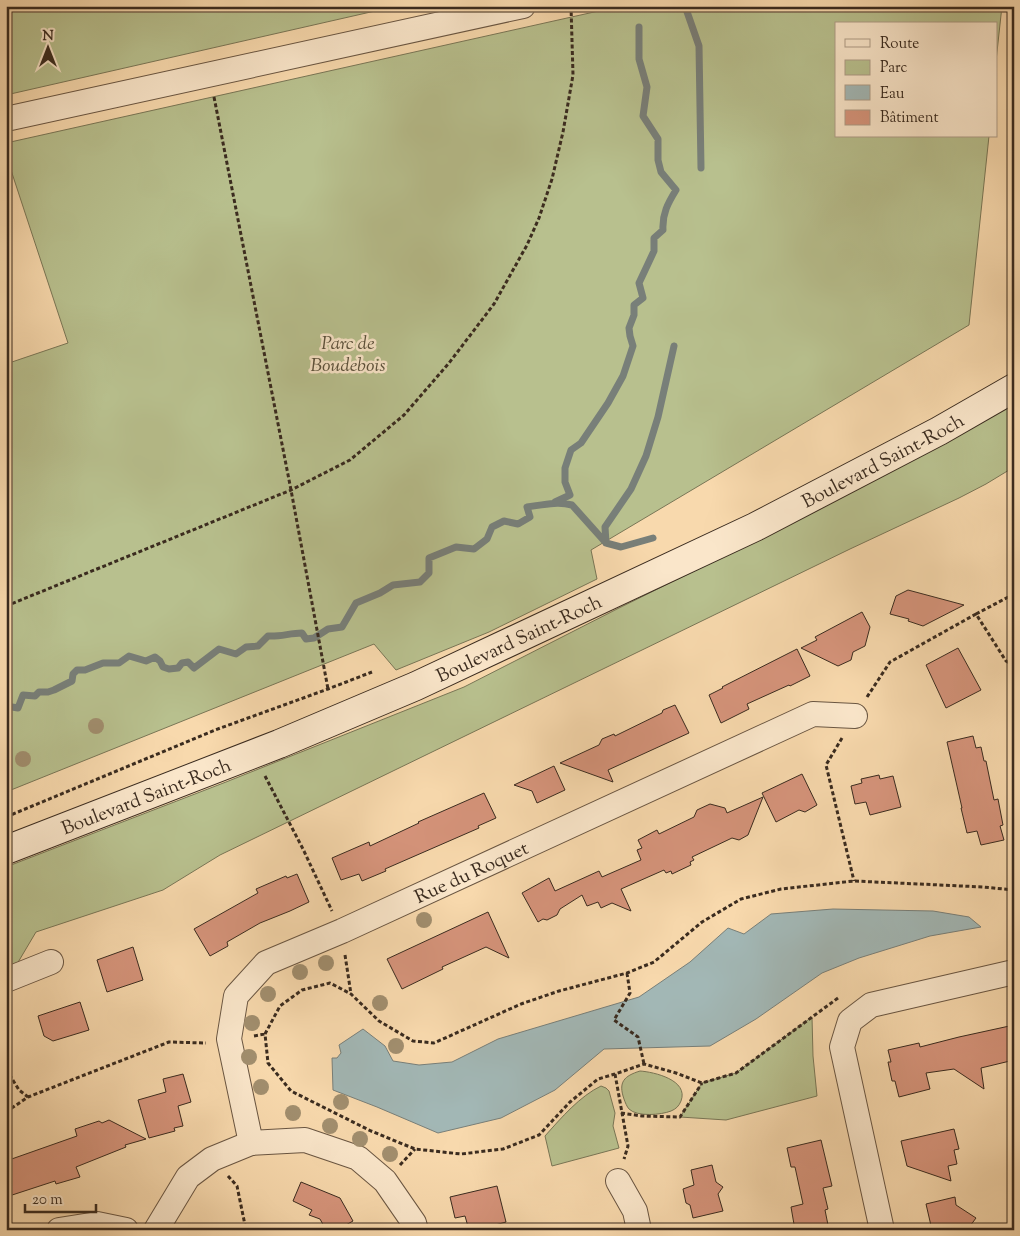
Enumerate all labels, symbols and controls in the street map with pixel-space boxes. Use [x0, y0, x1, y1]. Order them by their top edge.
north arrow [22, 22, 72, 72]
legend [835, 22, 998, 138]
text: N [42, 27, 54, 47]
text: Route [880, 34, 919, 55]
text: Parc [880, 58, 908, 79]
text: Eau [880, 84, 905, 105]
text: Bâtiment [880, 108, 939, 129]
park label: Parc de Boudebois [310, 331, 386, 380]
street label: Boulevard Saint-Roch [798, 408, 970, 516]
street label: Boulevard Saint-Roch [432, 590, 607, 691]
street label: Boulevard Saint-Roch [58, 753, 236, 843]
street label: Rue du Roquet [411, 836, 534, 912]
scale bar [25, 1181, 96, 1213]
text: 20 m [32, 1190, 63, 1211]

